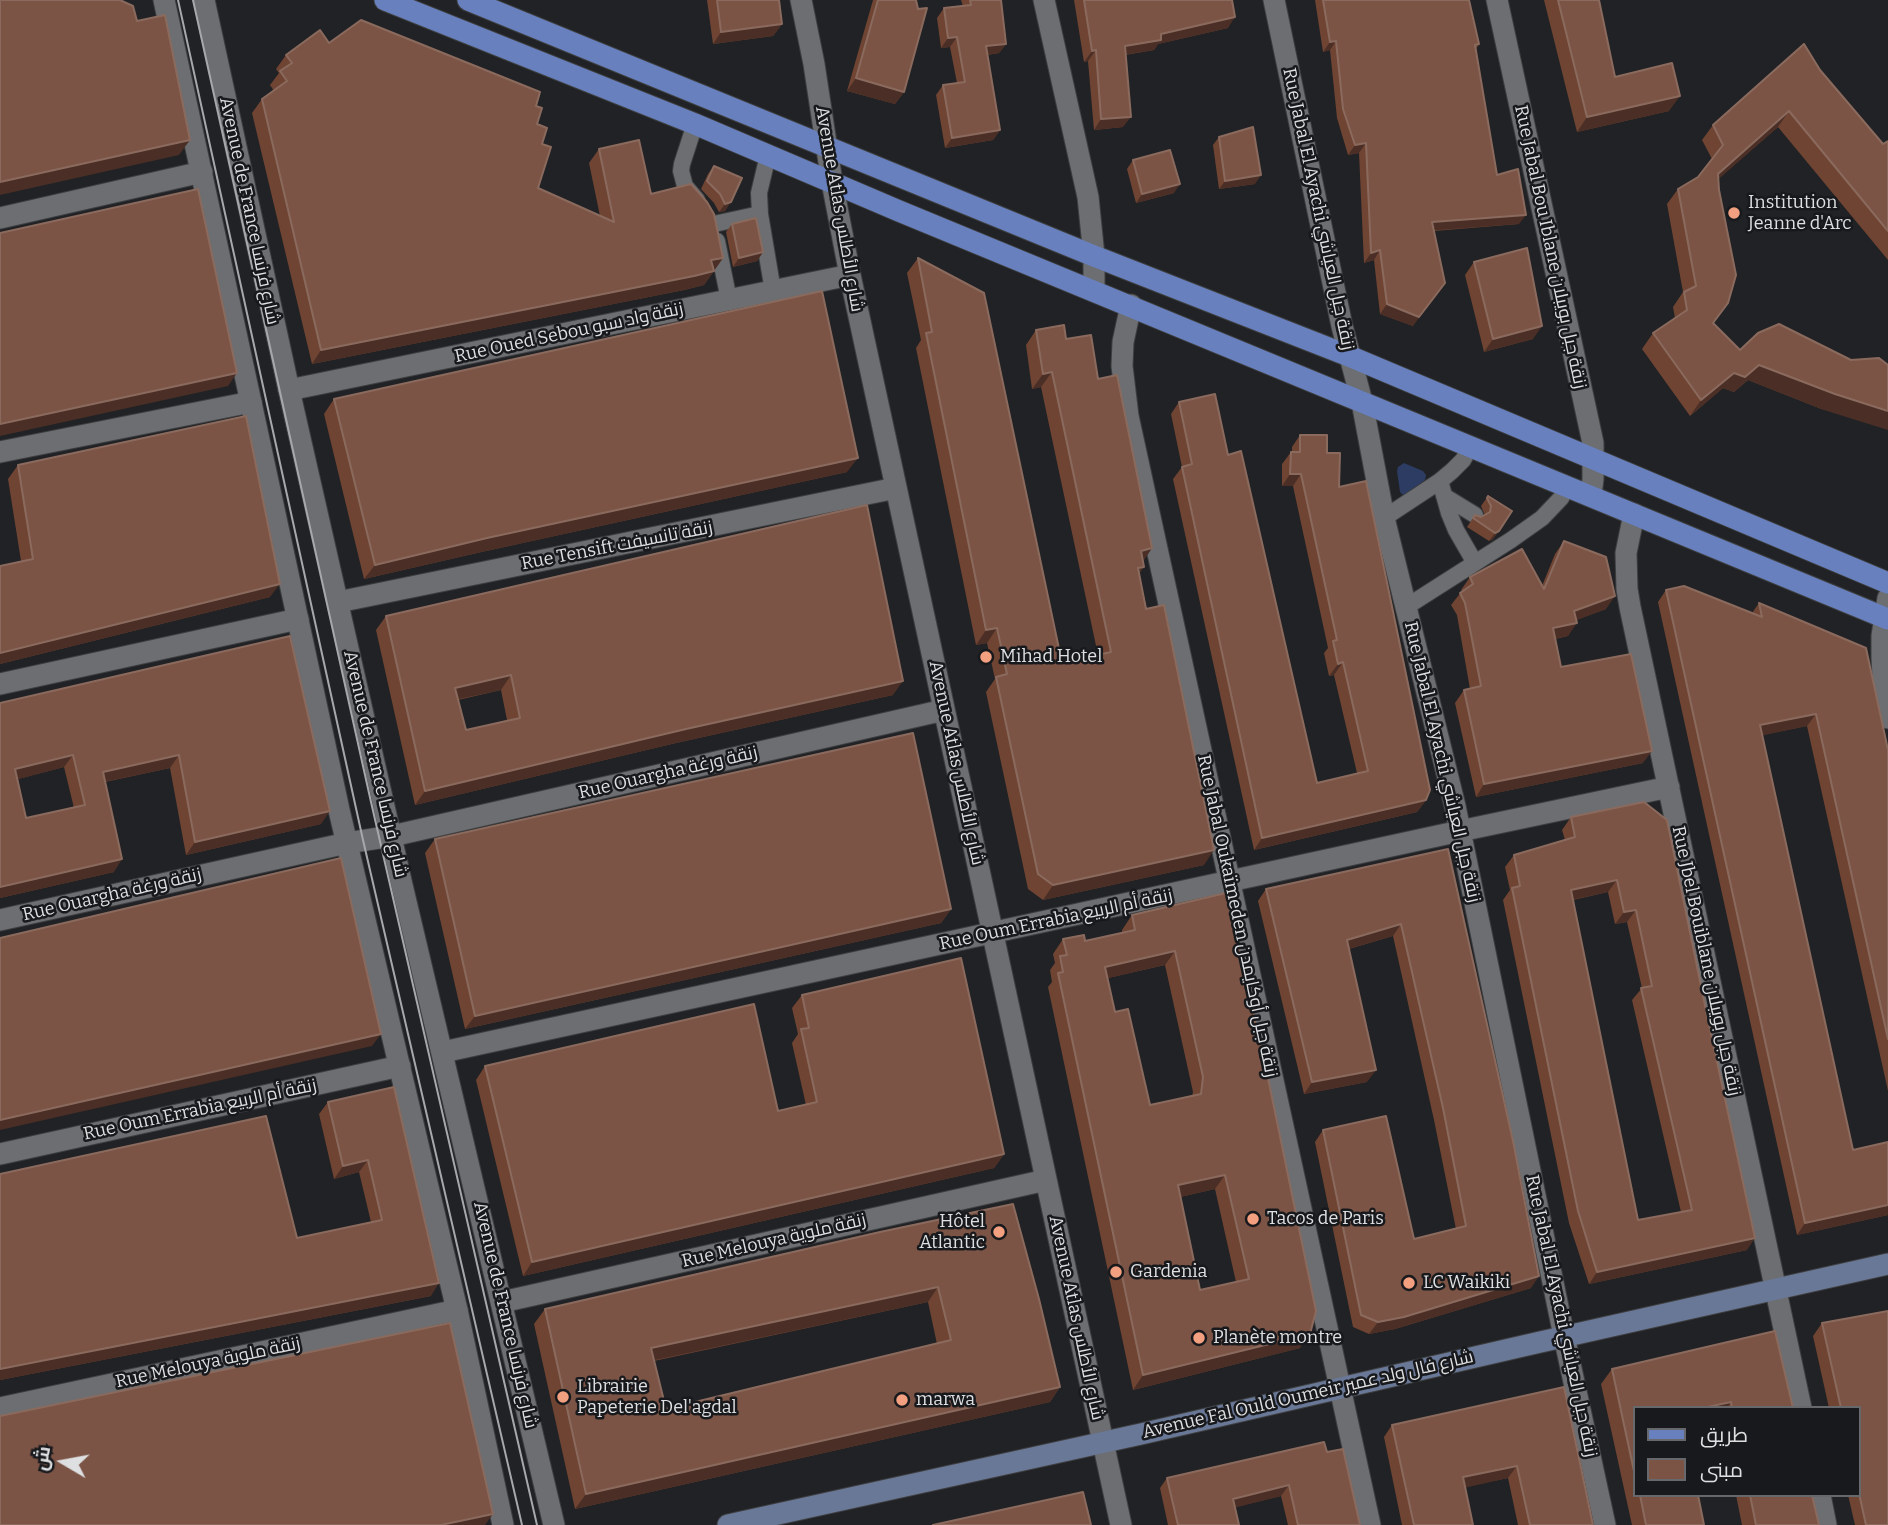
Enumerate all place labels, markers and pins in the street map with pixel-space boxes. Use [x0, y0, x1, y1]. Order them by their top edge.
place label: Institution Jeanne d'Arc [1748, 192, 1852, 234]
marker: Institution Jeanne d'Arc [1726, 205, 1742, 221]
place label: Mihad Hotel [1000, 646, 1102, 668]
marker: Mihad Hotel [978, 649, 994, 665]
place label: Tacos de Paris [1267, 1208, 1384, 1230]
place label: Hôtel Atlantic [919, 1211, 985, 1254]
marker: Tacos de Paris [1245, 1211, 1261, 1227]
marker: Hôtel Atlantic [991, 1224, 1007, 1240]
place label: Gardenia [1130, 1261, 1207, 1283]
marker: Gardenia [1108, 1264, 1124, 1280]
place label: LC Waikiki [1423, 1272, 1510, 1294]
marker: LC Waikiki [1401, 1275, 1417, 1291]
place label: Planète montre [1213, 1327, 1342, 1349]
marker: Planète montre [1191, 1330, 1207, 1346]
place label: Librairie Papeterie Del'agdal [577, 1376, 737, 1418]
marker: Librairie Papeterie Del'agdal [555, 1389, 571, 1405]
place label: marwa [916, 1389, 975, 1411]
marker: marwa [894, 1392, 910, 1408]

